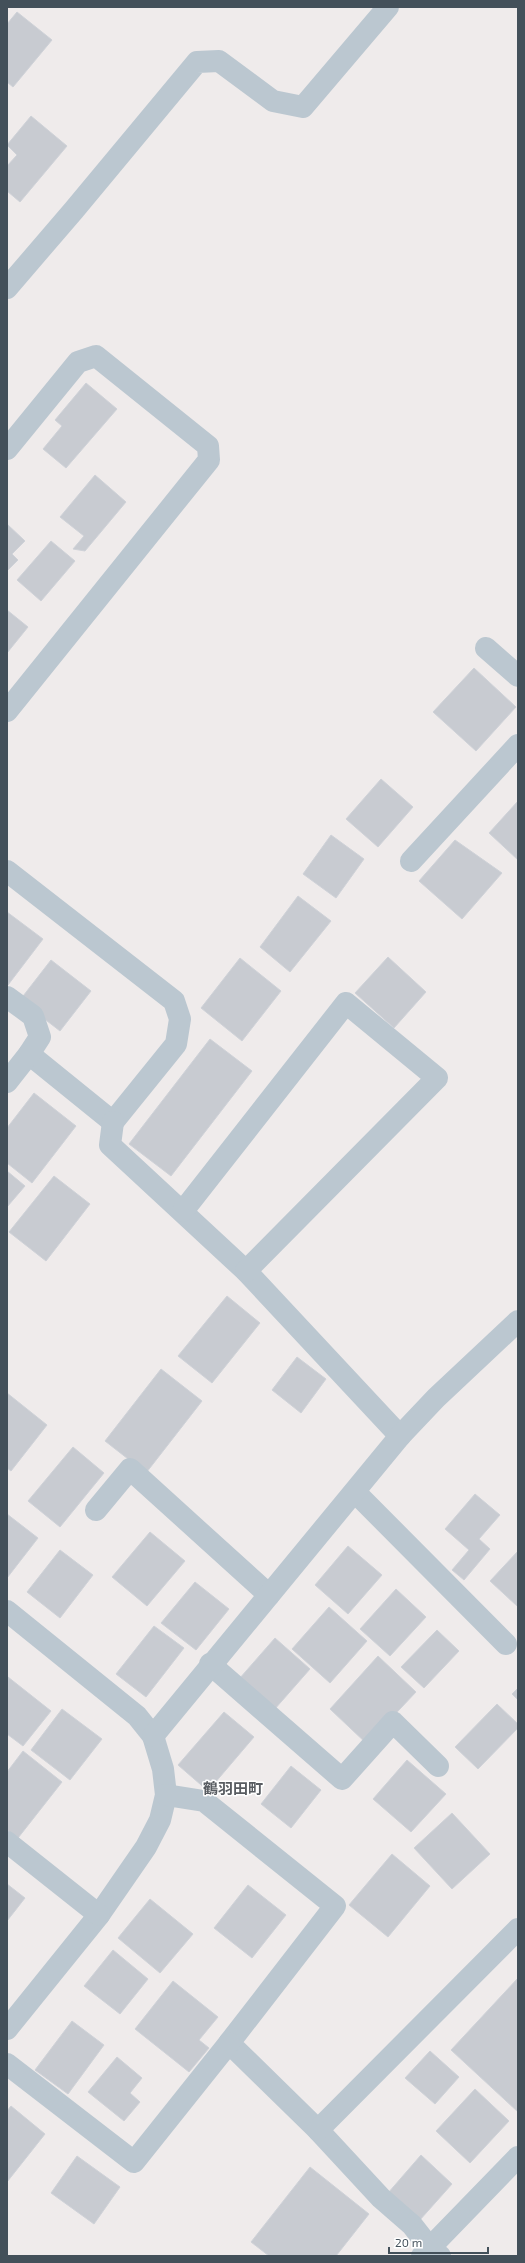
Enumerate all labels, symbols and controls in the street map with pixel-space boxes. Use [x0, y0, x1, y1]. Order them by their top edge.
district label: 鶴羽田町 [203, 1779, 263, 1797]
scale bar [389, 2229, 488, 2255]
text: 20 m [395, 2235, 422, 2249]

